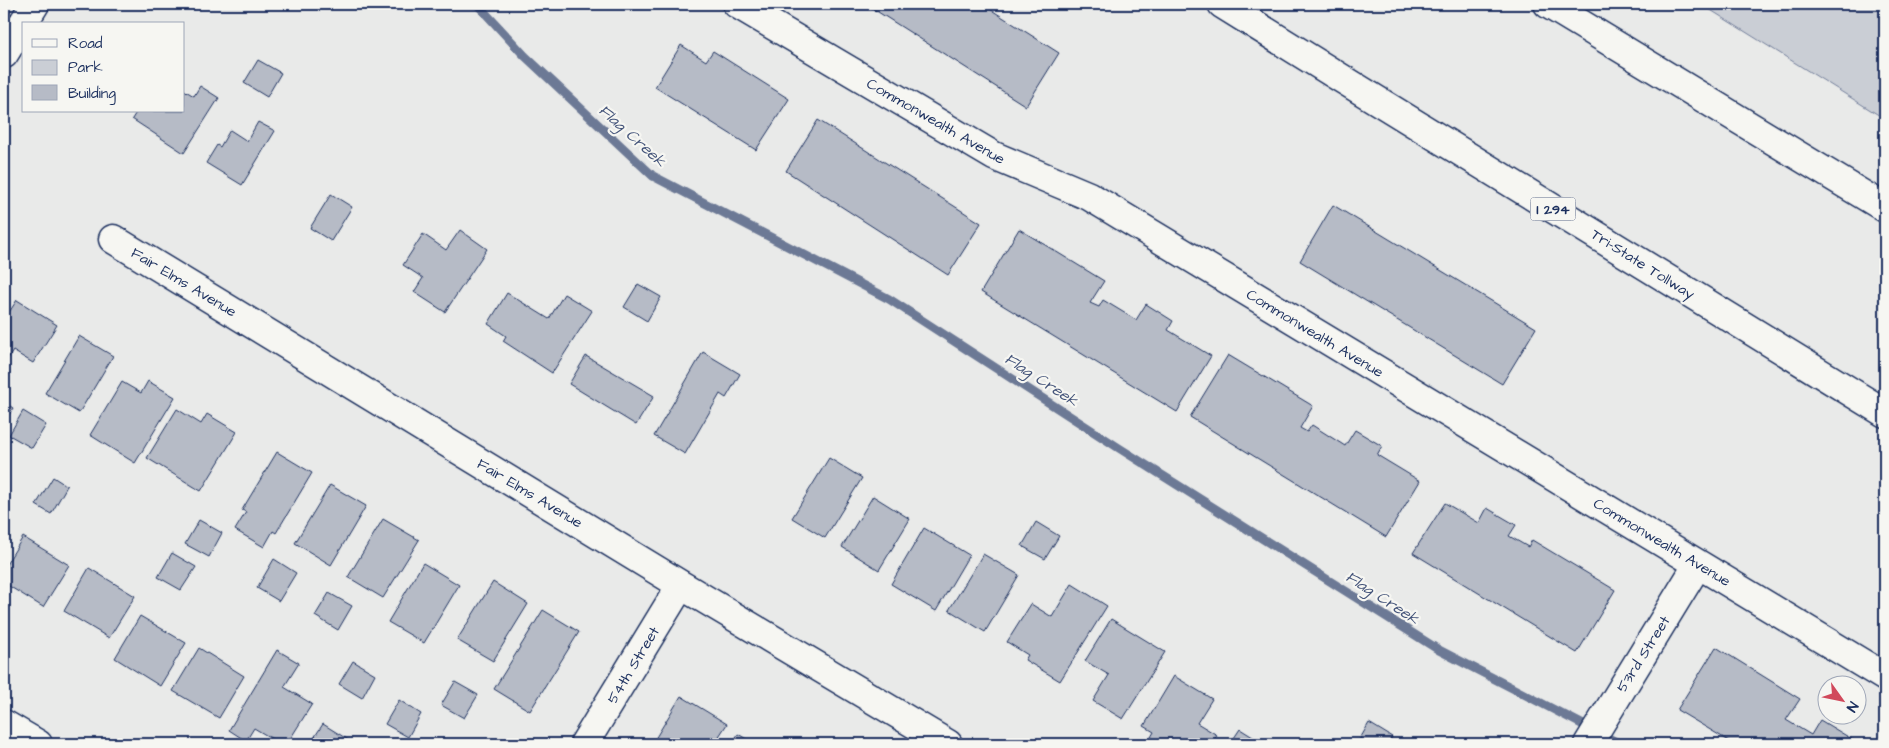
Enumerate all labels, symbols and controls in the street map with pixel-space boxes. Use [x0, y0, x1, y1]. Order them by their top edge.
legend [22, 22, 185, 112]
text: Road [68, 33, 103, 54]
text: Park [68, 57, 103, 78]
street label: Commonwealth Avenue [863, 73, 1009, 170]
text: Building [68, 83, 116, 105]
water label: Flag Creek [593, 100, 672, 173]
road number: I 294 [1530, 198, 1576, 220]
street label: Tri-State Tollway [1586, 224, 1699, 306]
street label: Fair Elms Avenue [127, 243, 240, 322]
street label: Commonwealth Avenue [1242, 284, 1387, 383]
water label: Flag Creek [1000, 348, 1084, 413]
street label: Fair Elms Avenue [473, 454, 586, 533]
street label: Commonwealth Avenue [1589, 493, 1734, 592]
water label: Flag Creek [1341, 566, 1425, 631]
street label: 53rd Street [1612, 612, 1675, 697]
street label: 54th Street [602, 623, 665, 708]
north arrow [1816, 676, 1866, 726]
text: N [1841, 697, 1863, 716]

